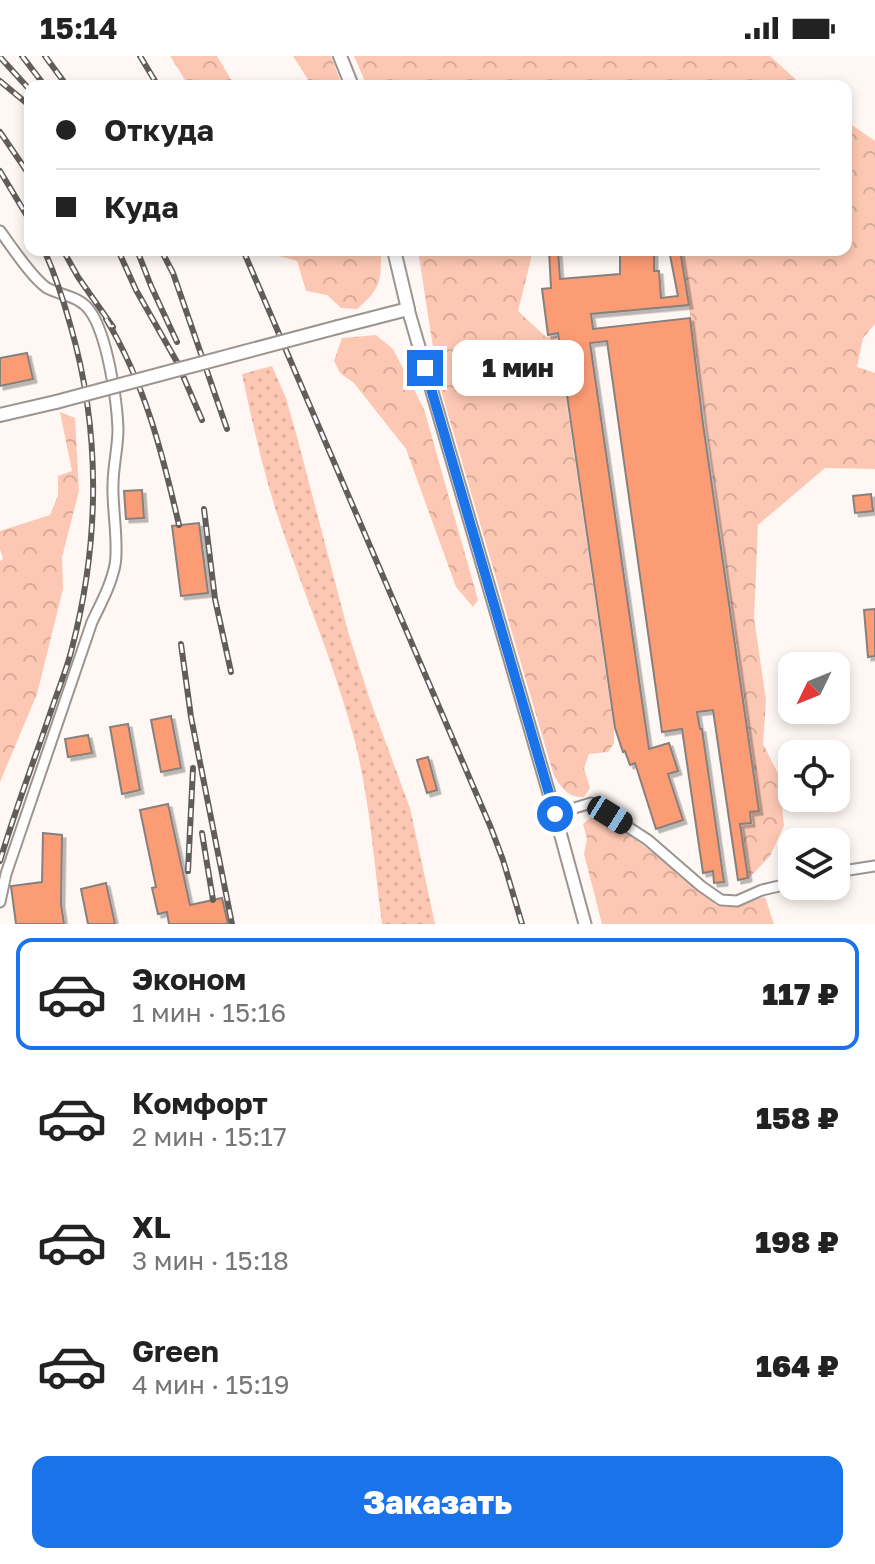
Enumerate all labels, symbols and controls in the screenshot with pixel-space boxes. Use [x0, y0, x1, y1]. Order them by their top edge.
text: 15:14 [40, 10, 118, 46]
text: Откуда [104, 112, 214, 148]
text: Куда [104, 189, 179, 225]
callout: 1 мин [453, 340, 585, 396]
route end [407, 350, 443, 386]
text: 1 мин [482, 352, 554, 383]
north arrow [778, 652, 850, 724]
map controls [778, 652, 850, 900]
button: locate [778, 740, 850, 812]
car [583, 792, 637, 838]
route start [537, 796, 573, 832]
button: layers [778, 828, 850, 900]
icon: car [36, 958, 108, 1030]
text: Эконом [132, 961, 246, 997]
text: 117 ₽ [762, 976, 839, 1012]
text: 1 мин · 15:16 [132, 997, 286, 1028]
icon: car [36, 1082, 108, 1154]
text: Комфорт [132, 1085, 268, 1121]
text: 158 ₽ [756, 1100, 839, 1136]
text: 2 мин · 15:17 [132, 1121, 287, 1152]
icon: car [36, 1206, 108, 1278]
text: XL [132, 1209, 171, 1245]
text: 198 ₽ [755, 1224, 839, 1260]
text: 3 мин · 15:18 [132, 1245, 289, 1276]
icon: car [36, 1330, 108, 1402]
text: Green [132, 1333, 219, 1369]
text: 164 ₽ [756, 1348, 839, 1384]
text: 4 мин · 15:19 [132, 1369, 289, 1400]
button: Заказать [32, 1456, 843, 1548]

